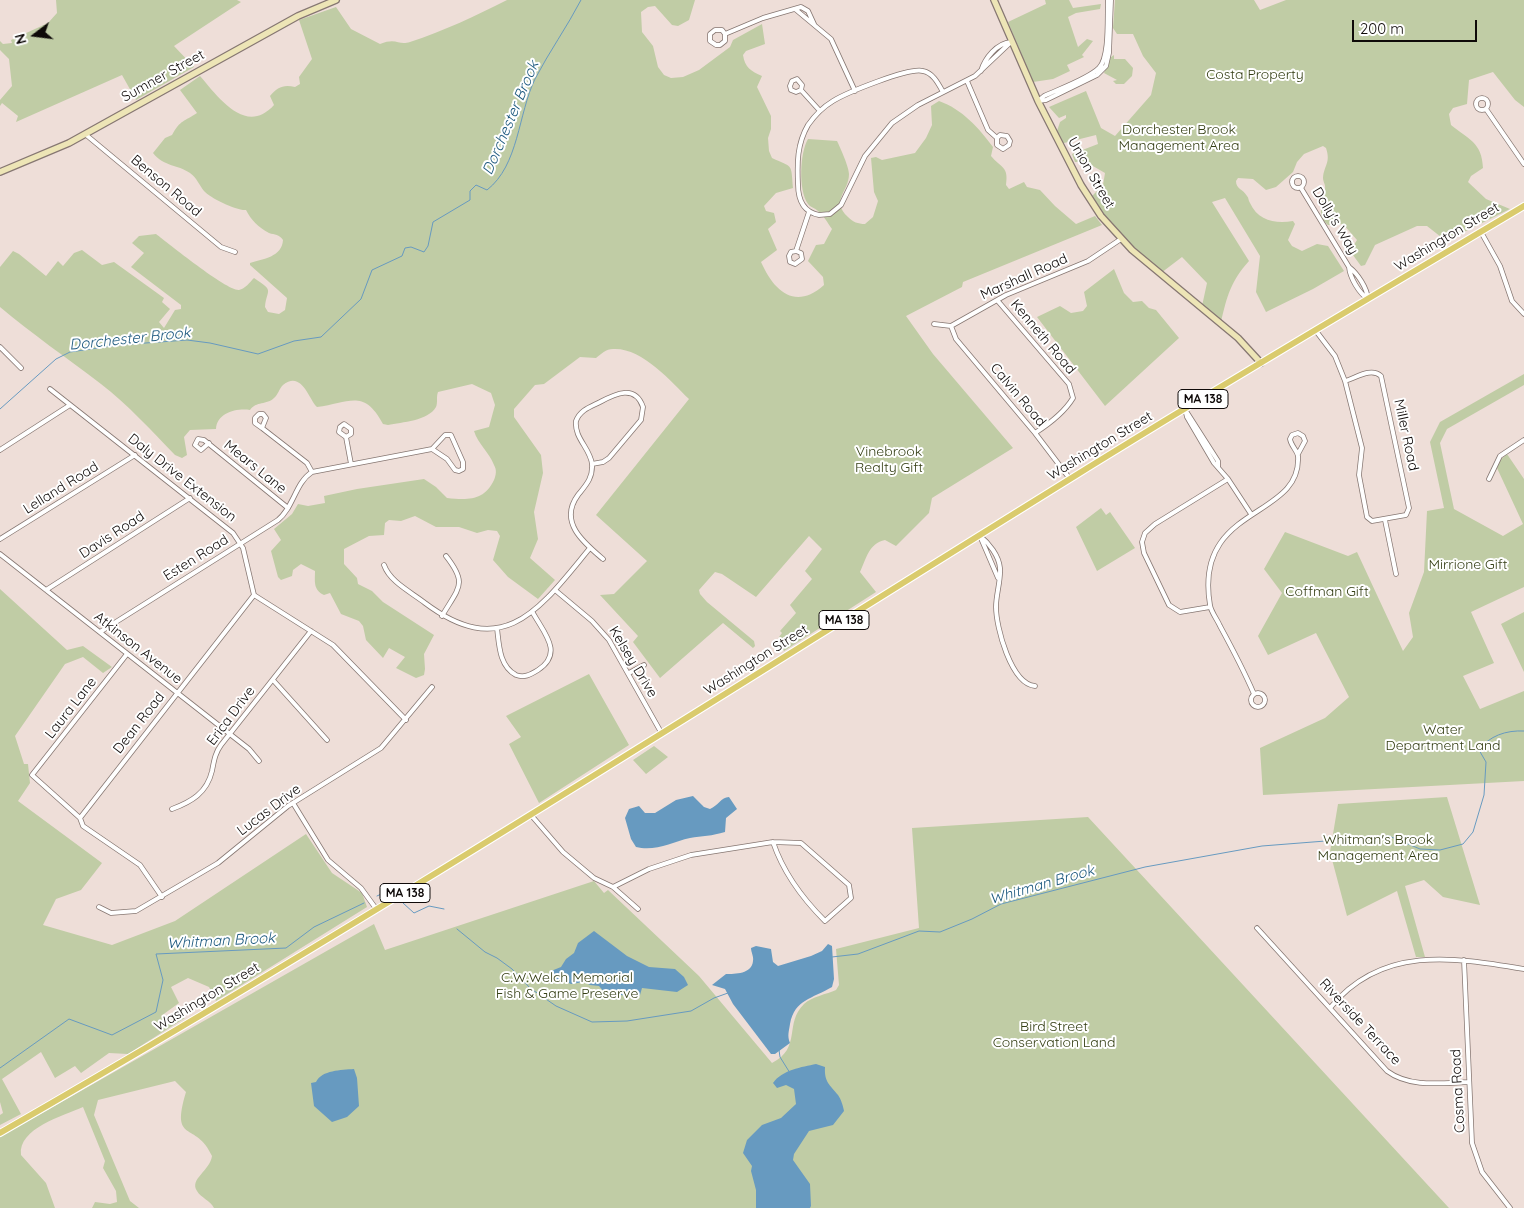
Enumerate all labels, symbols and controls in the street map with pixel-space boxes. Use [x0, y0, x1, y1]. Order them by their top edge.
north arrow [10, 10, 60, 60]
scale bar [1354, 10, 1479, 42]
text: 200 m [1360, 19, 1404, 38]
text: N [10, 32, 31, 46]
street label: Sumner Street [119, 46, 207, 106]
water label: Dorchester Brook [479, 58, 543, 178]
park label: Costa Property [1206, 67, 1304, 83]
park label: Dorchester Brook Management Area [1119, 122, 1239, 154]
street label: Union Street [1064, 134, 1118, 212]
street label: Benson Road [127, 152, 205, 220]
street label: Dolly's Way [1308, 184, 1362, 258]
street label: Washington Street [1391, 199, 1503, 275]
street label: Marshall Road [978, 250, 1070, 304]
street label: Kenneth Road [1007, 296, 1079, 378]
water label: Dorchester Brook [68, 324, 192, 354]
street label: Calvin Road [987, 360, 1049, 430]
road number: MA 138 [1178, 389, 1228, 408]
street label: Miller Road [1390, 398, 1422, 472]
street label: Washington Street [1044, 408, 1156, 484]
street label: Daly Drive Extension [124, 430, 240, 526]
street label: Mears Lane [220, 437, 290, 497]
park label: Vinebrook Realty Gift [855, 444, 923, 477]
street label: Lelland Road [20, 458, 102, 518]
street label: Davis Road [76, 508, 148, 562]
street label: Esten Road [160, 531, 232, 585]
park label: Mirrione Gift [1428, 557, 1508, 573]
park label: Coffman Gift [1285, 584, 1369, 600]
street label: Atkinson Avenue [91, 608, 185, 688]
road number: MA 138 [819, 610, 869, 630]
street label: Washington Street [701, 621, 811, 699]
street label: Kelsey Drive [605, 623, 661, 701]
street label: Laura Lane [42, 674, 100, 742]
street label: Erica Drive [203, 683, 259, 749]
street label: Dean Road [110, 689, 168, 757]
park label: Water Department Land [1385, 722, 1501, 754]
street label: Lucas Drive [234, 781, 304, 839]
park label: Whitman's Brook Management Area [1318, 832, 1438, 864]
water label: Whitman Brook [988, 861, 1096, 909]
road number: MA 138 [380, 884, 430, 902]
water label: Whitman Brook [167, 929, 275, 953]
street label: Washington Street [151, 959, 263, 1035]
park label: C.W.Welch Memorial Fish & Game Preserve [496, 970, 638, 1002]
street label: Riverside Terrace [1316, 975, 1404, 1069]
park label: Bird Street Conservation Land [993, 1019, 1115, 1052]
street label: Cosma Road [1447, 1049, 1469, 1133]

